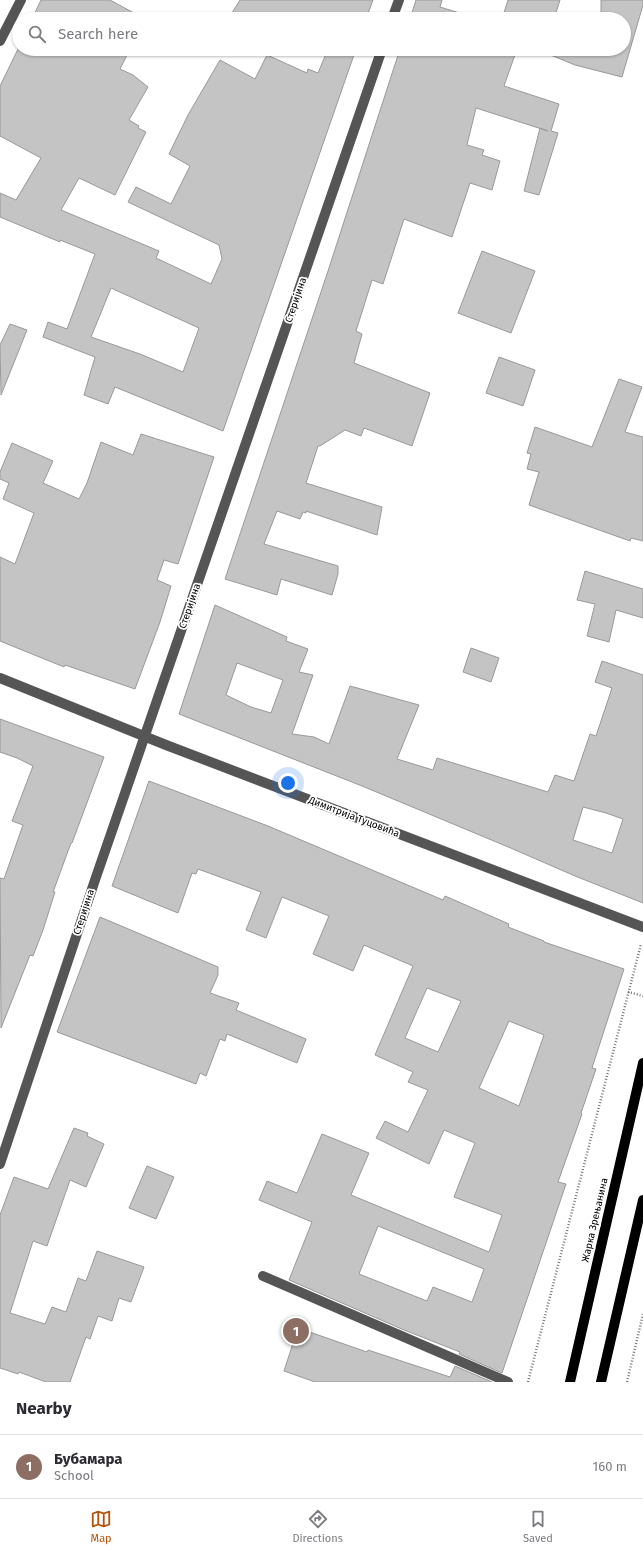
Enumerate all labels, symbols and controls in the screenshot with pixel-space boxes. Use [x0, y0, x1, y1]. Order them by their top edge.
search box [12, 12, 631, 56]
icon: search [26, 23, 48, 45]
text: Search here [58, 25, 138, 43]
street label: Стеријина [282, 276, 309, 324]
street label: Стеријина [176, 582, 203, 630]
your location [278, 773, 298, 793]
street label: Димитрија Туцовића [306, 793, 402, 840]
street label: Стеријина [70, 888, 97, 936]
street label: Жарка Зрењанина [579, 1177, 611, 1263]
pin: 1 [283, 1316, 309, 1346]
text: Nearby [16, 1398, 71, 1419]
text: Бубамара [54, 1450, 123, 1468]
text: 1 [26, 1459, 32, 1474]
text: 160 m [593, 1459, 627, 1474]
text: School [54, 1468, 94, 1483]
tab: Map [90, 1508, 112, 1545]
tab: Directions [292, 1508, 343, 1545]
tab: Saved [523, 1508, 553, 1545]

